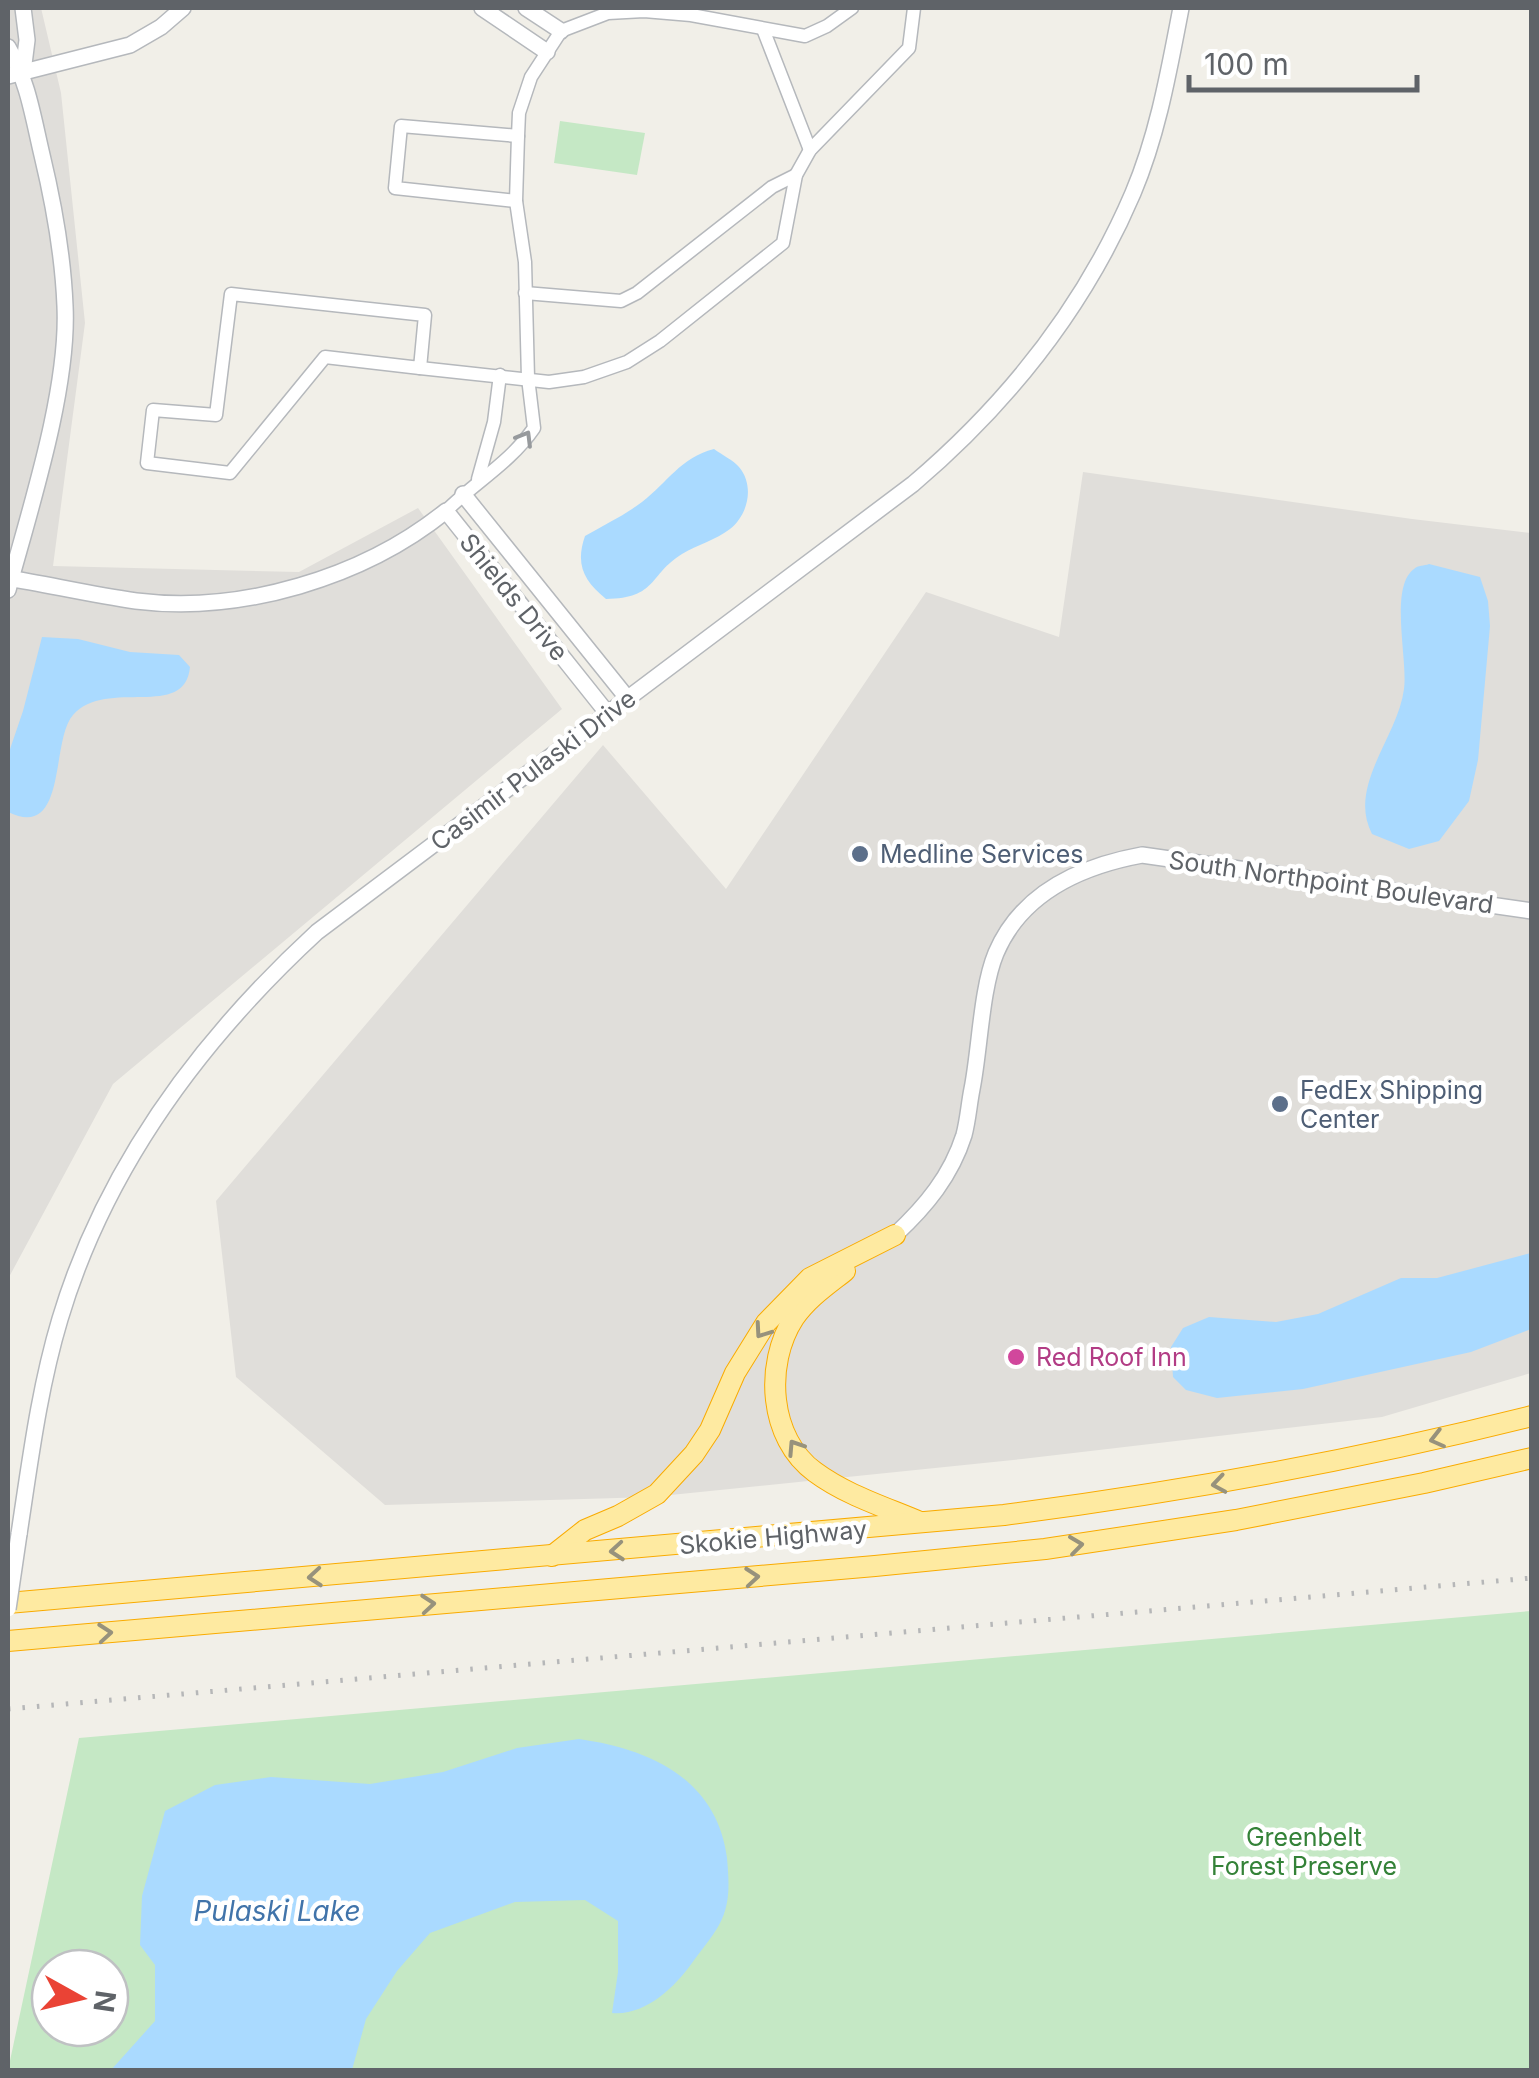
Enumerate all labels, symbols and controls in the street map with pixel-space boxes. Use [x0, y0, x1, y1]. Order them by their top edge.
scale bar [1189, 30, 1416, 92]
text: 100 m [1204, 46, 1289, 82]
one-way arrow [513, 431, 532, 449]
street label: Shields Drive [454, 527, 574, 667]
street label: Casimir Pulaski Drive [425, 683, 641, 857]
place label: Medline Services [880, 839, 1084, 869]
marker: Medline Services [849, 843, 871, 865]
street label: South Northpoint Boulevard [1167, 844, 1495, 920]
place label: FedEx Shipping Center [1300, 1075, 1483, 1134]
marker: FedEx Shipping Center [1269, 1093, 1291, 1115]
one-way arrow [756, 1320, 774, 1339]
place label: Red Roof Inn [1036, 1342, 1187, 1372]
marker: Red Roof Inn [1005, 1346, 1027, 1368]
one-way arrow [1429, 1428, 1446, 1449]
one-way arrow [789, 1440, 808, 1458]
one-way arrow [1211, 1473, 1228, 1494]
street label: Skokie Highway [678, 1514, 868, 1560]
one-way arrow [1068, 1535, 1084, 1556]
one-way arrow [608, 1539, 624, 1561]
one-way arrow [307, 1565, 323, 1587]
one-way arrow [745, 1566, 761, 1588]
one-way arrow [421, 1594, 437, 1616]
one-way arrow [97, 1622, 113, 1644]
park label: Greenbelt Forest Preserve [1211, 1822, 1397, 1881]
water label: Pulaski Lake [193, 1894, 361, 1928]
north arrow [30, 1948, 130, 2048]
text: N [86, 1989, 123, 2014]

